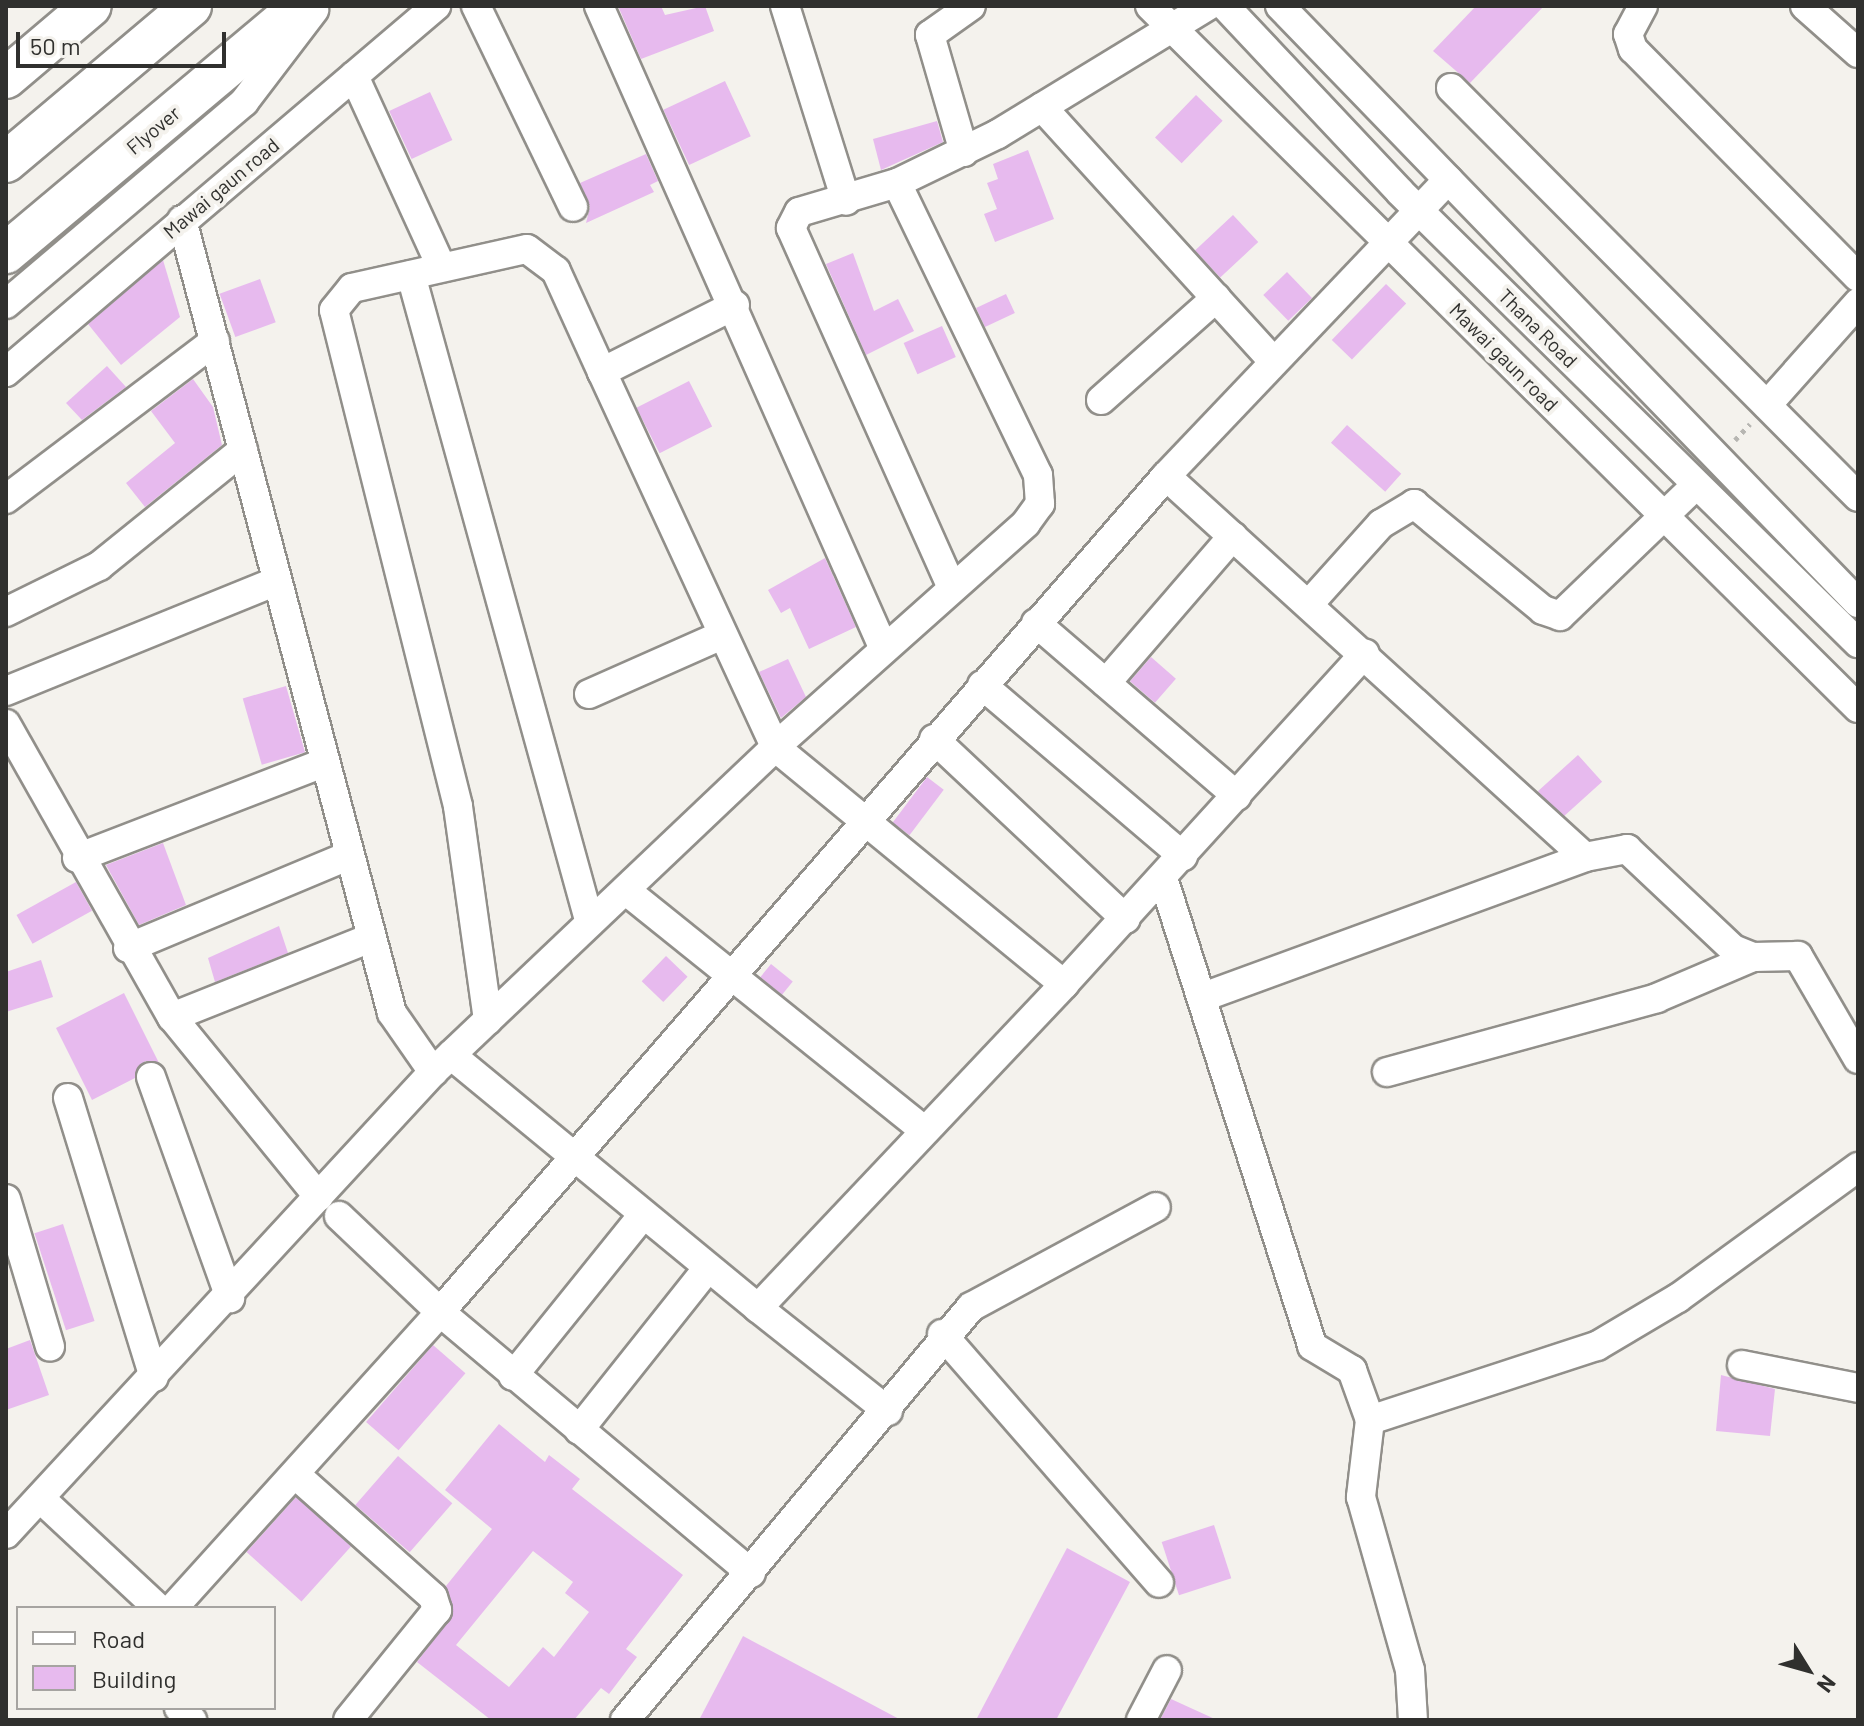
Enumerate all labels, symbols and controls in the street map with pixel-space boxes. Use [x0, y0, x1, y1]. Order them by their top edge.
scale bar [20, 16, 230, 66]
text: 50 m [30, 31, 81, 60]
street label: Flyover [121, 101, 185, 159]
street label: Mawai gaun road [158, 133, 284, 243]
street label: Thana Road [1494, 284, 1582, 372]
street label: Mawai gaun road [1445, 298, 1563, 416]
legend [16, 1606, 276, 1710]
text: Road [92, 1624, 145, 1653]
north arrow [1768, 1630, 1848, 1710]
text: Building [92, 1664, 176, 1693]
text: N [1812, 1671, 1842, 1698]

